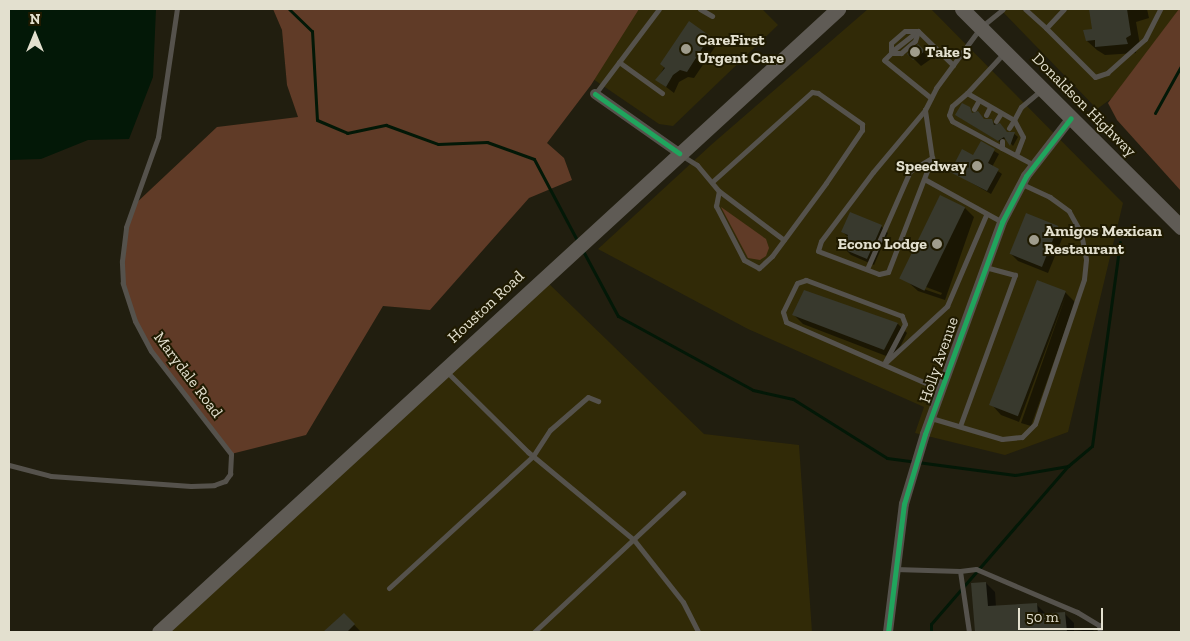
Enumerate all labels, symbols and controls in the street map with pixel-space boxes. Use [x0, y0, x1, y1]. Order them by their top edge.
north arrow [10, 10, 60, 60]
text: N [30, 11, 40, 28]
place label: CareFirst Urgent Care [697, 30, 784, 68]
marker: CareFirst Urgent Care [679, 42, 693, 56]
place label: Take 5 [925, 42, 971, 62]
marker: Take 5 [909, 46, 921, 58]
street label: Donaldson Highway [1028, 49, 1140, 161]
place label: Speedway [896, 156, 967, 176]
marker: Speedway [971, 160, 983, 172]
place label: Amigos Mexican Restaurant [1044, 221, 1162, 259]
place label: Econo Lodge [838, 234, 927, 254]
marker: Amigos Mexican Restaurant [1028, 234, 1040, 246]
marker: Econo Lodge [931, 238, 943, 250]
street label: Houston Road [444, 267, 528, 347]
street label: Holly Avenue [915, 314, 963, 406]
street label: Marydale Road [149, 328, 227, 422]
scale bar [1020, 598, 1105, 630]
text: 50 m [1026, 608, 1059, 626]

